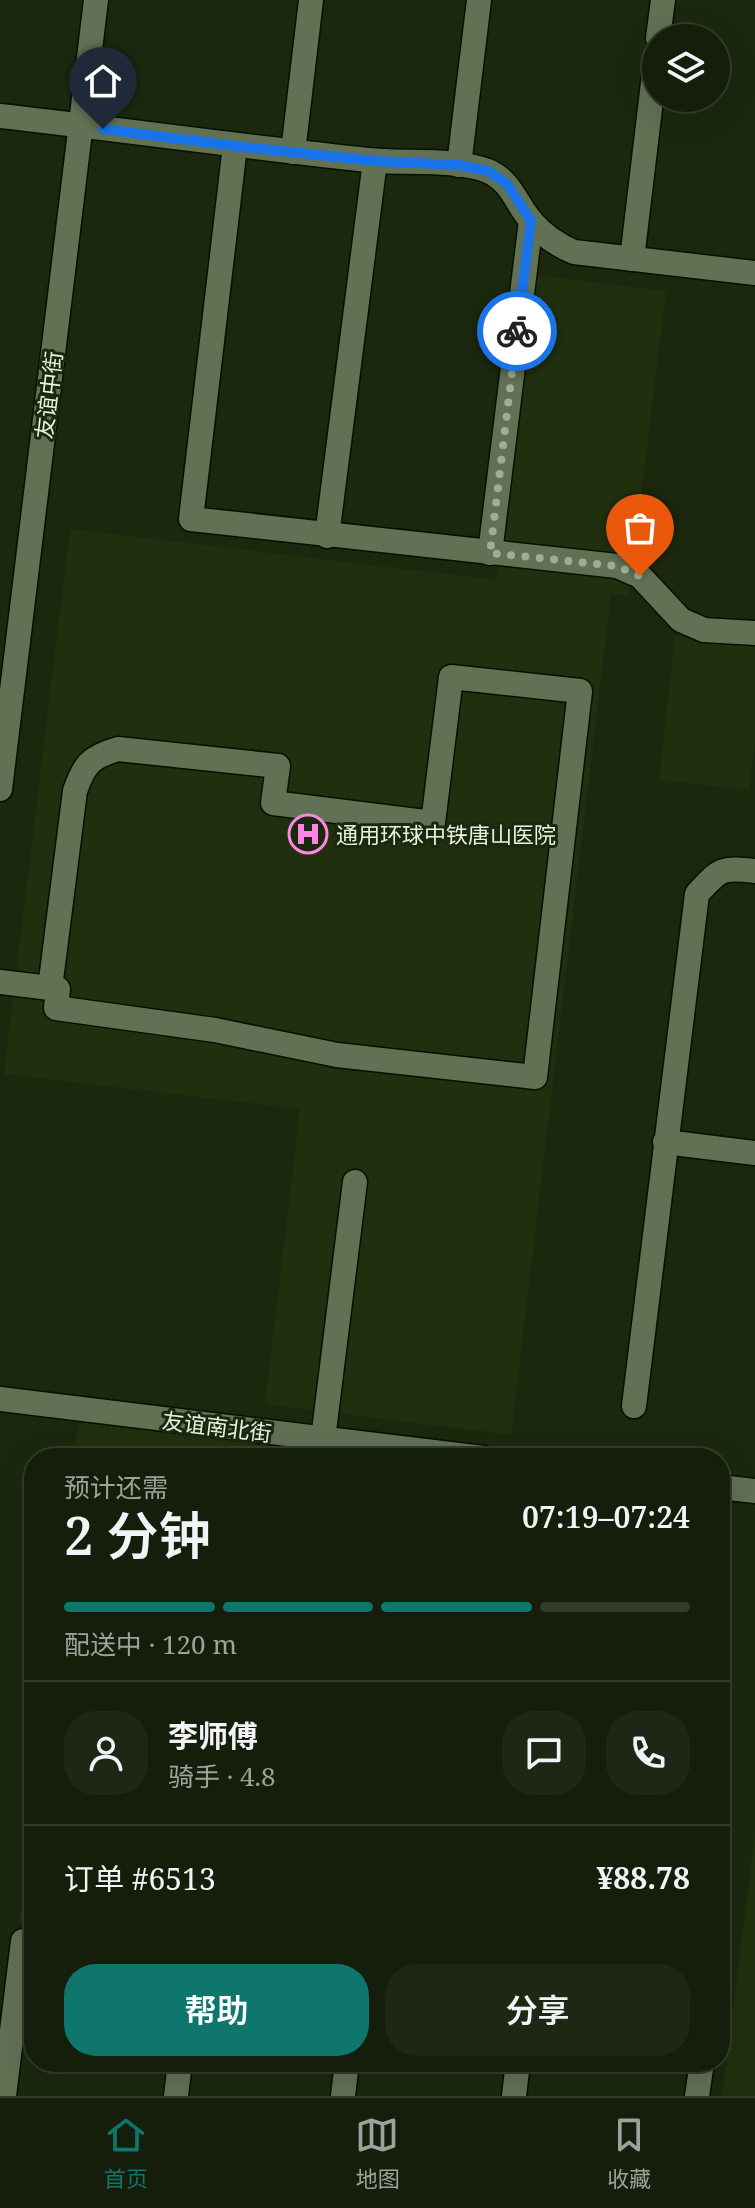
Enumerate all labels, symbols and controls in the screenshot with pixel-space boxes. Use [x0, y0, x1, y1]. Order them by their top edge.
map controls [642, 24, 730, 112]
button: layers [642, 24, 730, 112]
pin [69, 47, 137, 129]
icon: home [81, 59, 125, 103]
courier [477, 291, 557, 371]
icon: bike [495, 309, 539, 353]
street label: 友谊中街 [28, 349, 68, 441]
pin [606, 494, 674, 576]
icon: bag [618, 506, 662, 550]
hospital icon: 通用环球中铁唐山医院 [287, 813, 329, 855]
place label: 通用环球中铁唐山医院 [336, 819, 556, 849]
street label: 友谊南北街 [161, 1404, 273, 1448]
text: 预计还需 [64, 1469, 168, 1505]
text: 07:19–07:24 [522, 1496, 690, 1537]
text: 2 分钟 [64, 1499, 211, 1570]
text: 配送中 · 120 m [64, 1626, 237, 1662]
button: person [64, 1711, 148, 1795]
button: chat [502, 1711, 586, 1795]
button: phone [606, 1711, 690, 1795]
text: 李师傅 [168, 1715, 258, 1756]
text: 骑手 · 4.8 [168, 1758, 276, 1794]
text: ¥88.78 [596, 1857, 690, 1898]
text: 订单 #6513 [64, 1858, 216, 1899]
button: 帮助 [64, 1964, 369, 2056]
button: 分享 [385, 1964, 690, 2056]
tab: 首页 [104, 2113, 148, 2193]
tab: 地图 [355, 2113, 399, 2193]
tab: 收藏 [607, 2113, 651, 2193]

